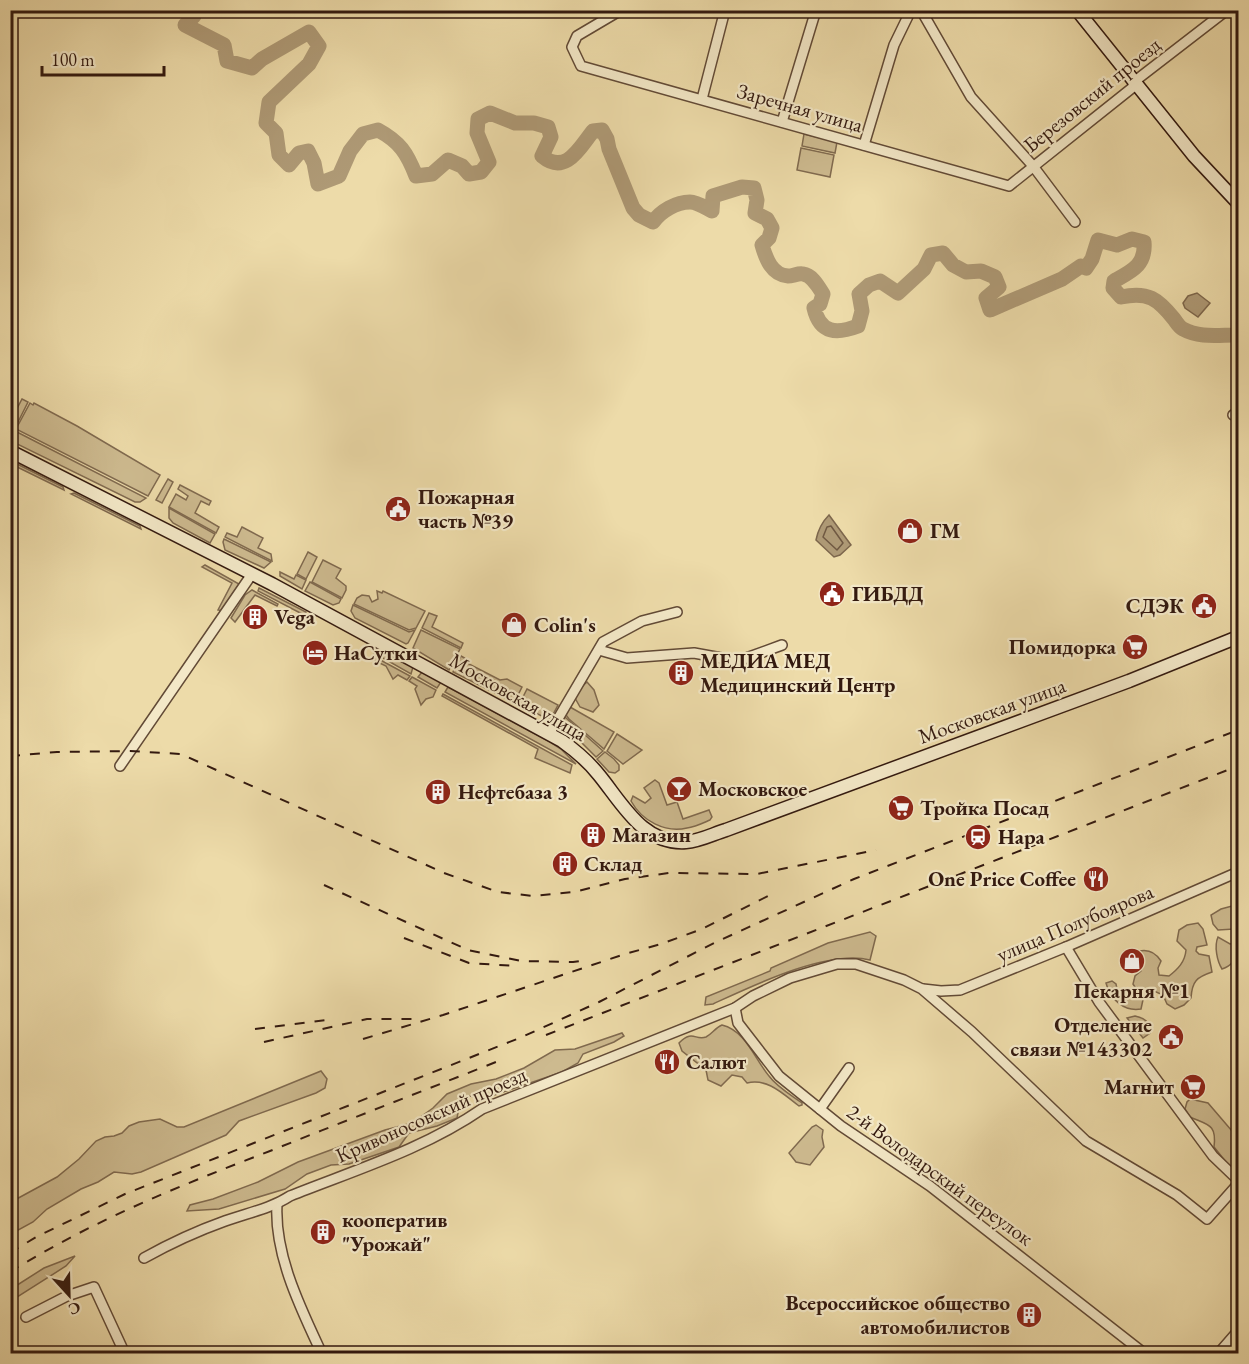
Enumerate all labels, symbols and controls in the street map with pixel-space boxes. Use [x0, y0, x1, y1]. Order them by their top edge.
street label: Березовский проезд [1018, 31, 1166, 158]
scale bar [42, 39, 164, 77]
text: 100 m [51, 48, 95, 71]
street label: Заречная улица [734, 77, 867, 139]
place label: Пожарная часть №39 [418, 483, 515, 534]
public building icon: Пожарная часть №39 [383, 494, 413, 524]
shop icon: ГМ [895, 516, 925, 546]
place label: ГМ [930, 517, 960, 544]
public building icon: ГИБДД [817, 579, 847, 609]
place label: ГИБДД [852, 580, 923, 607]
public building icon: СДЭК [1189, 591, 1219, 621]
place label: СДЭК [1126, 592, 1185, 619]
building icon: Vega [240, 602, 270, 632]
place label: Vega [274, 603, 316, 630]
shop icon: Colin's [499, 610, 529, 640]
place label: Colin's [534, 611, 596, 638]
supermarket icon: Помидорка [1120, 632, 1150, 662]
place label: Помидорка [1009, 633, 1117, 660]
hotel icon: НаСутки [300, 638, 330, 668]
place label: НаСутки [334, 639, 418, 666]
street label: Московская улица [444, 646, 593, 747]
place label: МЕДИА МЕД Медицинский Центр [700, 647, 896, 698]
building icon: МЕДИА МЕД Медицинский Центр [666, 658, 696, 688]
street label: Московская улица [914, 671, 1070, 750]
bar icon: Московское [664, 774, 694, 804]
place label: Московское [698, 775, 807, 802]
building icon: Нефтебаза 3 [423, 777, 453, 807]
place label: Нефтебаза 3 [458, 778, 568, 805]
supermarket icon: Тройка Посад [886, 793, 916, 823]
place label: Тройка Посад [920, 794, 1049, 821]
building icon: Магазин [578, 820, 608, 850]
place label: Магазин [612, 821, 691, 848]
station icon: Нара [963, 822, 993, 852]
place label: Нара [998, 823, 1046, 850]
building icon: Склад [550, 849, 580, 879]
place label: Склад [584, 850, 642, 877]
restaurant icon: One Price Coffee [1081, 864, 1111, 894]
place label: One Price Coffee [928, 865, 1076, 892]
street label: улица Полубоярова [992, 877, 1158, 968]
shop icon: Пекарня №1 [1117, 946, 1147, 976]
place label: Пекарня №1 [1074, 977, 1190, 1004]
place label: Отделение связи №143302 [1011, 1011, 1152, 1062]
public building icon: Отделение связи №143302 [1156, 1022, 1186, 1052]
restaurant icon: Салют [652, 1047, 682, 1077]
place label: Салют [686, 1048, 747, 1075]
street label: Кривоносовский проезд [331, 1060, 531, 1169]
supermarket icon: Магнит [1178, 1072, 1208, 1102]
place label: Магнит [1104, 1073, 1175, 1100]
street label: 2-й Володарский переулок [842, 1098, 1039, 1251]
place label: кооператив "Урожай" [342, 1206, 447, 1257]
building icon: кооператив "Урожай" [308, 1217, 338, 1247]
north arrow [39, 1265, 99, 1325]
place label: Всероссийское общество автомобилистов [786, 1289, 1010, 1340]
text: С [65, 1297, 84, 1320]
building icon: Всероссийское общество автомобилистов [1014, 1300, 1044, 1330]

